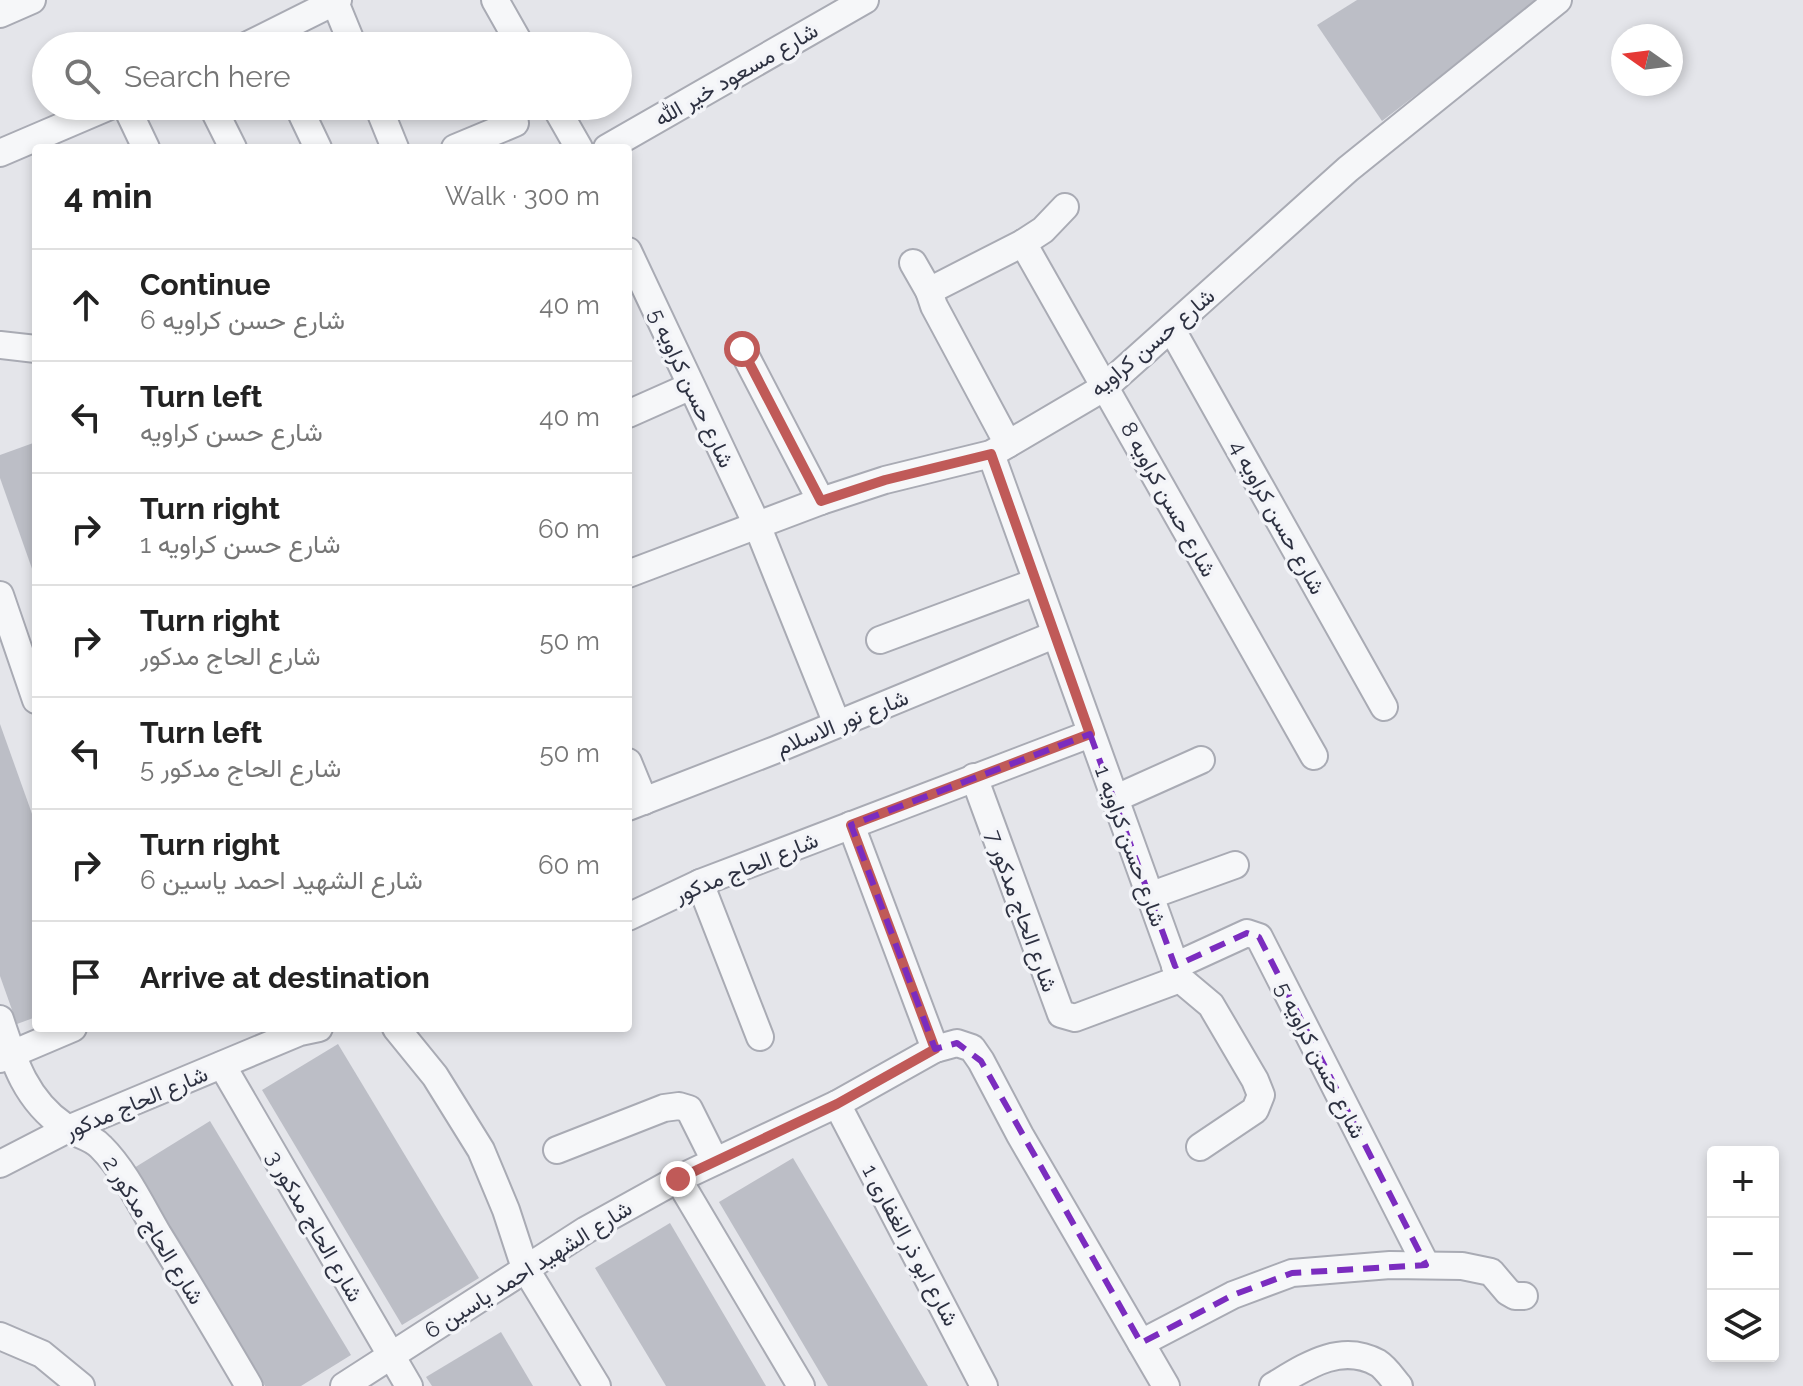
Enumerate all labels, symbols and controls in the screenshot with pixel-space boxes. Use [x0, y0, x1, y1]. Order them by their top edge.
street label: شارع مسعود خير الله [650, 17, 823, 133]
north arrow [1611, 24, 1683, 96]
search box [32, 32, 632, 120]
icon: search [60, 54, 104, 98]
text: Search here [124, 59, 291, 94]
text: 4 min [64, 176, 152, 216]
text: Walk · 300 m [445, 181, 600, 211]
text: Continue [140, 267, 271, 302]
street label: شارع حسن كراويه [1084, 282, 1221, 403]
icon: ahead [64, 283, 108, 327]
text: 40 m [539, 290, 600, 320]
street label: شارع حسن كراويه 5 [642, 304, 740, 472]
text: شارع حسن كراويه 6 [140, 305, 345, 335]
route start [724, 331, 760, 367]
text: Turn left [140, 379, 262, 414]
icon: left [64, 395, 108, 439]
text: 40 m [539, 402, 600, 432]
text: شارع حسن كراويه [140, 417, 323, 447]
street label: شارع حسن كراويه 8 [1114, 417, 1222, 582]
street label: شارع حسن كراويه 4 [1223, 435, 1331, 600]
text: Turn right [140, 491, 280, 526]
icon: right [64, 507, 108, 551]
text: 60 m [538, 514, 600, 544]
text: شارع حسن كراويه 1 [140, 529, 340, 559]
text: Turn right [140, 603, 280, 638]
icon: right [64, 619, 108, 663]
text: 50 m [539, 626, 600, 656]
text: شارع الحاج مدكور [140, 641, 320, 671]
street label: شارع نور الاسلام [772, 684, 913, 762]
text: Turn left [140, 715, 262, 750]
icon: left [64, 731, 108, 775]
text: 50 m [539, 738, 600, 768]
text: شارع الحاج مدكور 5 [140, 753, 341, 783]
street label: شارع حسن كراويه 1 [1088, 762, 1172, 931]
street label: شارع الحاج مدكور [669, 826, 822, 910]
text: Turn right [140, 827, 280, 862]
street label: شارع الحاج مدكور 7 [979, 827, 1063, 996]
icon: right [64, 843, 108, 887]
text: 60 m [538, 850, 600, 880]
text: شارع الشهيد احمد ياسين 6 [140, 865, 423, 895]
icon: arrive [64, 955, 108, 999]
text: Arrive at destination [140, 960, 430, 995]
street label: شارع حسن كراويه 5 [1269, 977, 1372, 1144]
street label: شارع الحاج مدكور [60, 1060, 212, 1146]
street label: شارع الحاج مدكور 3 [260, 1146, 369, 1307]
map controls [1707, 1146, 1779, 1362]
button: + [1707, 1146, 1779, 1218]
street label: شارع الحاج مدكور 2 [96, 1151, 210, 1310]
street label: شارع ابو ذر الغفارى 1 [856, 1160, 965, 1331]
route end [660, 1161, 696, 1197]
street label: شارع الشهيد احمد ياسين 6 [420, 1195, 637, 1345]
button: − [1707, 1218, 1779, 1290]
button: layers [1707, 1290, 1779, 1362]

